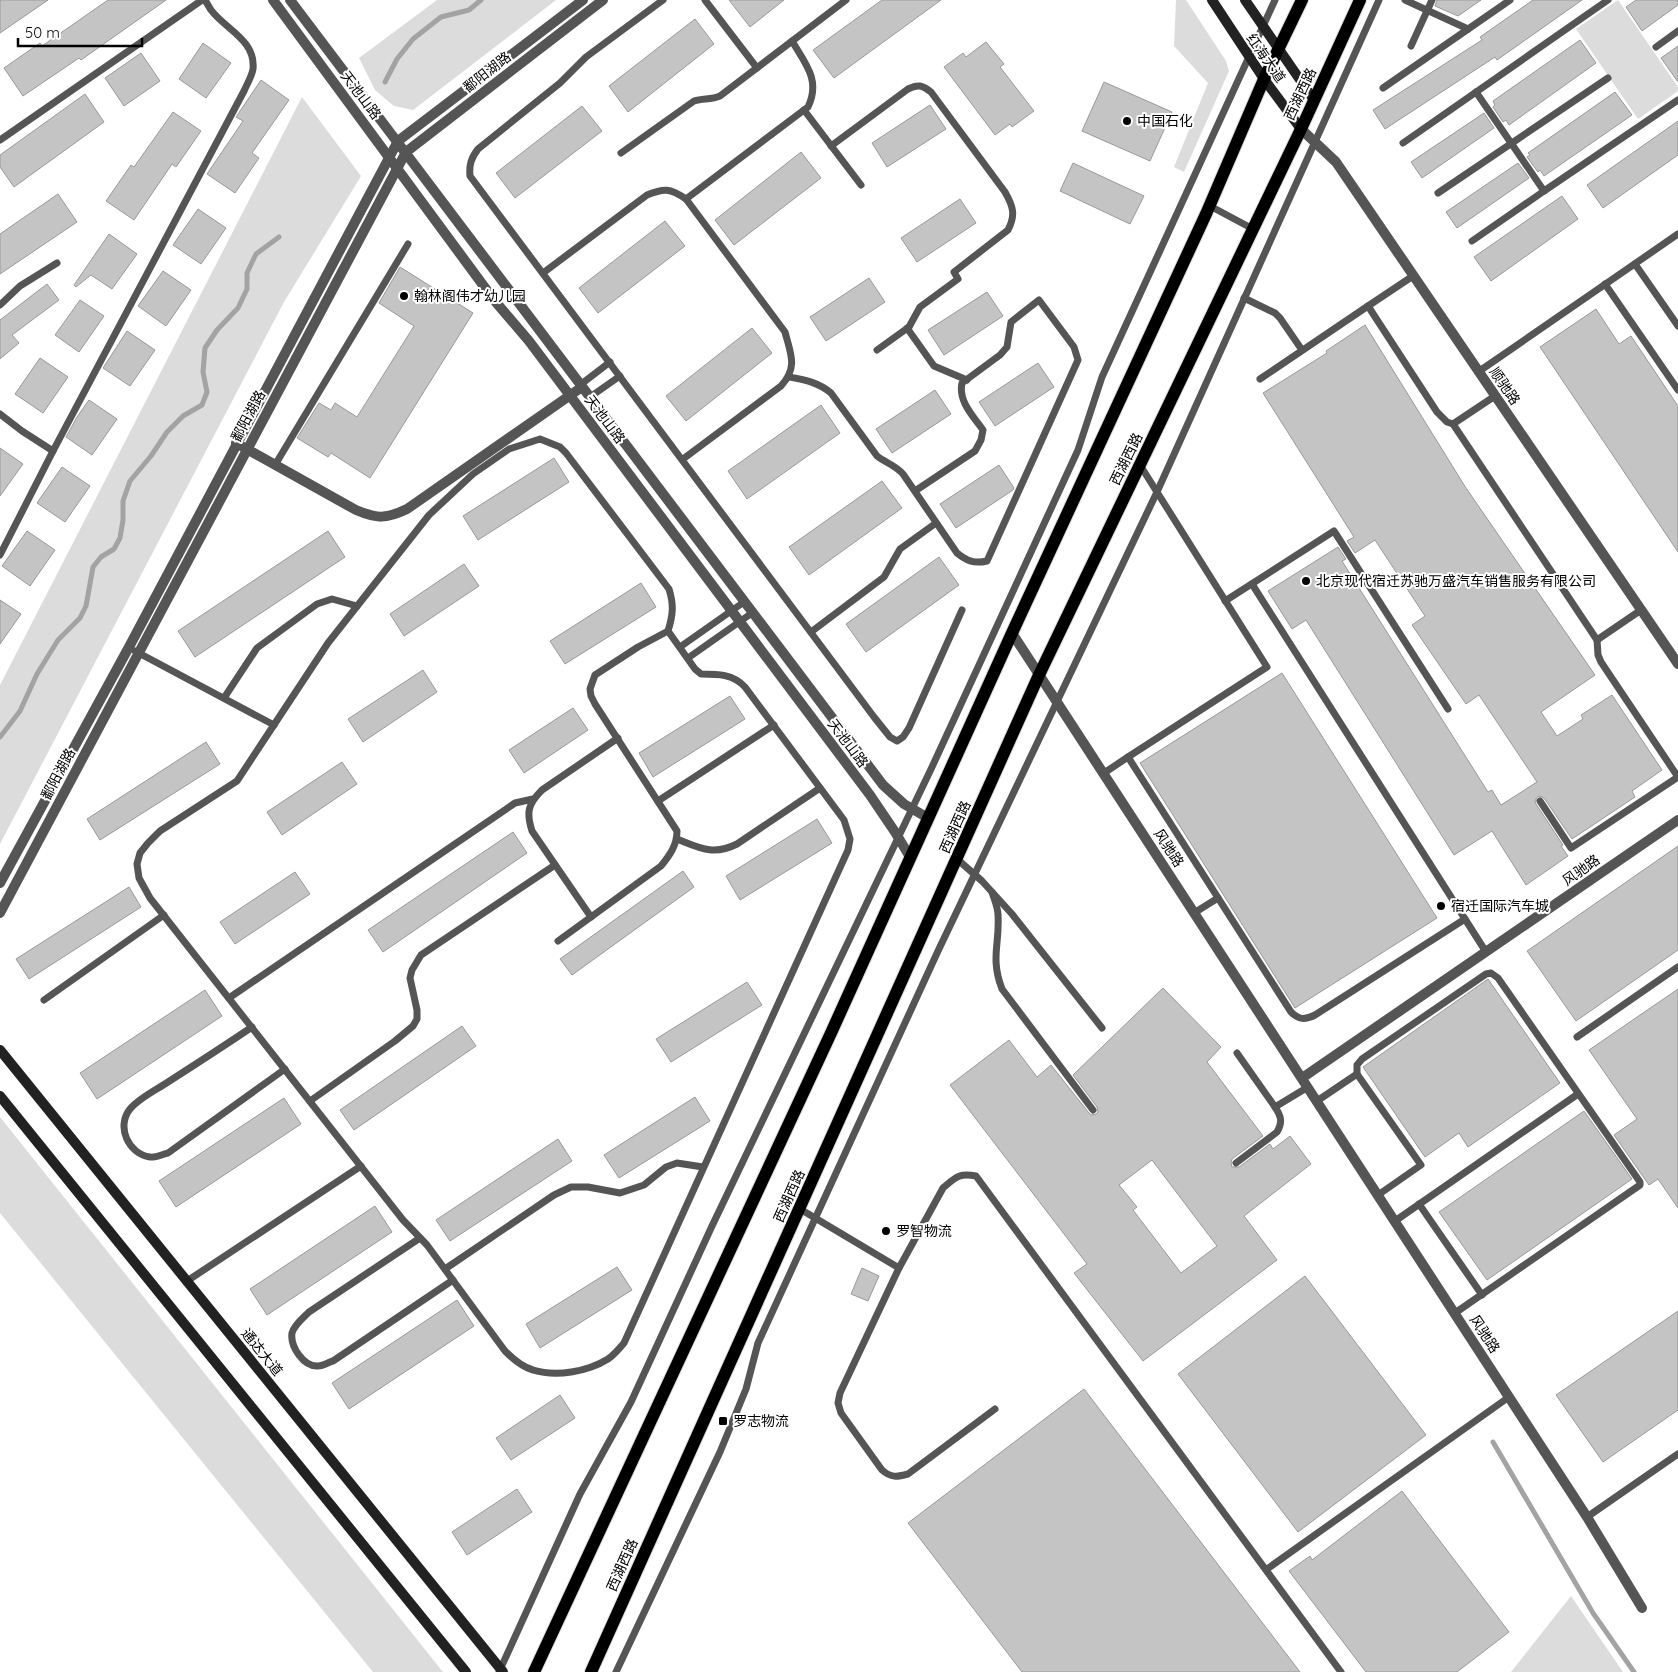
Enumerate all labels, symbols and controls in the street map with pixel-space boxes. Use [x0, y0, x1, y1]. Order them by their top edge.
scale bar [18, 15, 141, 47]
text: 50 m [25, 23, 60, 42]
street label: 红海大道 [1243, 30, 1289, 86]
street label: 鄱阳湖路 [459, 48, 515, 96]
street label: 西湖西路 [1280, 65, 1320, 123]
street label: 天池山路 [337, 67, 385, 123]
place label: 中国石化 [1137, 112, 1193, 130]
marker: 中国石化 [1121, 115, 1133, 127]
place label: 翰林阁伟才幼儿园 [414, 287, 526, 305]
marker: 翰林阁伟才幼儿园 [398, 290, 410, 302]
street label: 顺驰路 [1486, 364, 1524, 408]
street label: 鄱阳湖路 [227, 387, 269, 445]
street label: 天池山路 [581, 391, 629, 447]
street label: 西湖西路 [1106, 430, 1146, 488]
place label: 北京现代宿迁苏驰万盛汽车销售服务有限公司 [1316, 572, 1596, 590]
marker: 北京现代宿迁苏驰万盛汽车销售服务有限公司 [1300, 575, 1312, 587]
street label: 天池山路 [824, 715, 872, 771]
street label: 鄱阳湖路 [37, 745, 79, 803]
street label: 西湖西路 [935, 798, 975, 856]
street label: 风驰路 [1150, 825, 1188, 871]
street label: 风驰路 [1559, 851, 1603, 889]
place label: 宿迁国际汽车城 [1451, 897, 1549, 915]
marker: 宿迁国际汽车城 [1435, 900, 1447, 912]
street label: 西湖西路 [769, 1167, 809, 1225]
place label: 罗智物流 [896, 1222, 952, 1240]
marker: 罗智物流 [880, 1225, 892, 1237]
street label: 风驰路 [1466, 1311, 1504, 1357]
street label: 通达大道 [237, 1325, 287, 1379]
place label: 罗志物流 [733, 1412, 789, 1430]
marker: 罗志物流 [717, 1415, 729, 1427]
street label: 西湖西路 [602, 1536, 642, 1594]

